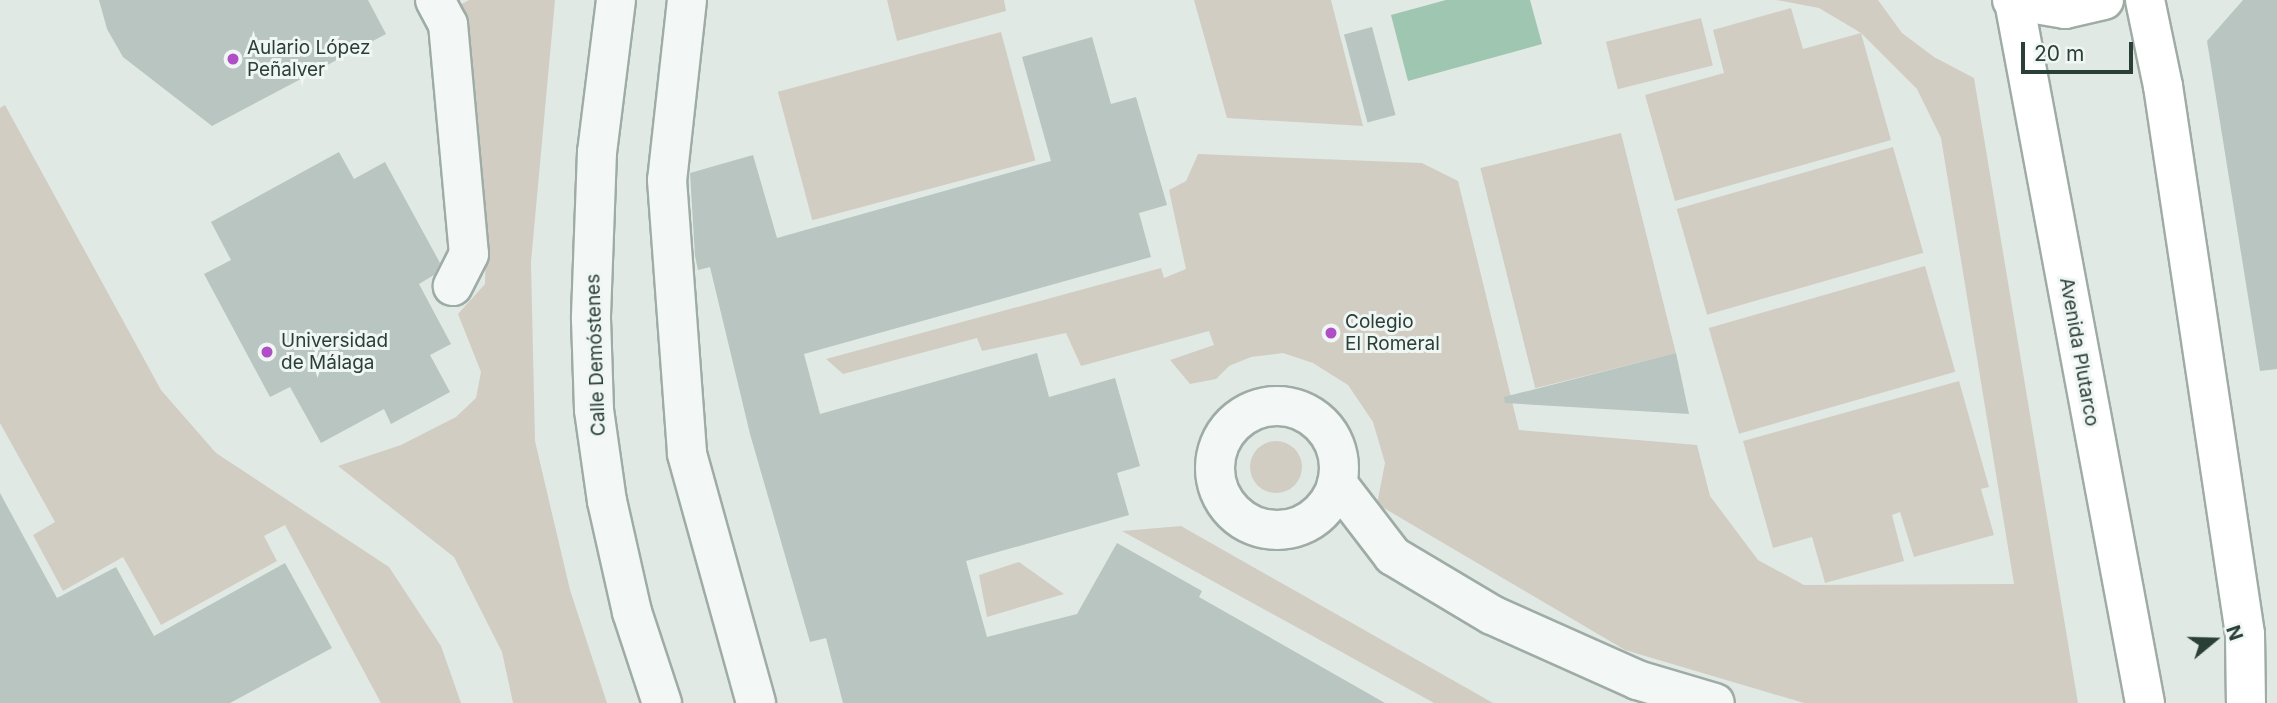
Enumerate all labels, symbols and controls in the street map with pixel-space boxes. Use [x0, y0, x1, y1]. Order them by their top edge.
scale bar [2025, 28, 2137, 72]
place label: Aulario López Peñalver [247, 37, 370, 81]
text: 20 m [2034, 41, 2084, 66]
marker: Aulario López Peñalver [225, 51, 241, 67]
street label: Calle Demóstenes [582, 273, 610, 437]
street label: Avenida Plutarco [2055, 276, 2103, 428]
place label: Colegio El Romeral [1345, 311, 1440, 355]
marker: Colegio El Romeral [1323, 325, 1339, 341]
place label: Universidad de Málaga [281, 330, 388, 374]
marker: Universidad de Málaga [259, 344, 275, 360]
north arrow [2179, 605, 2249, 675]
text: N [2221, 622, 2248, 644]

